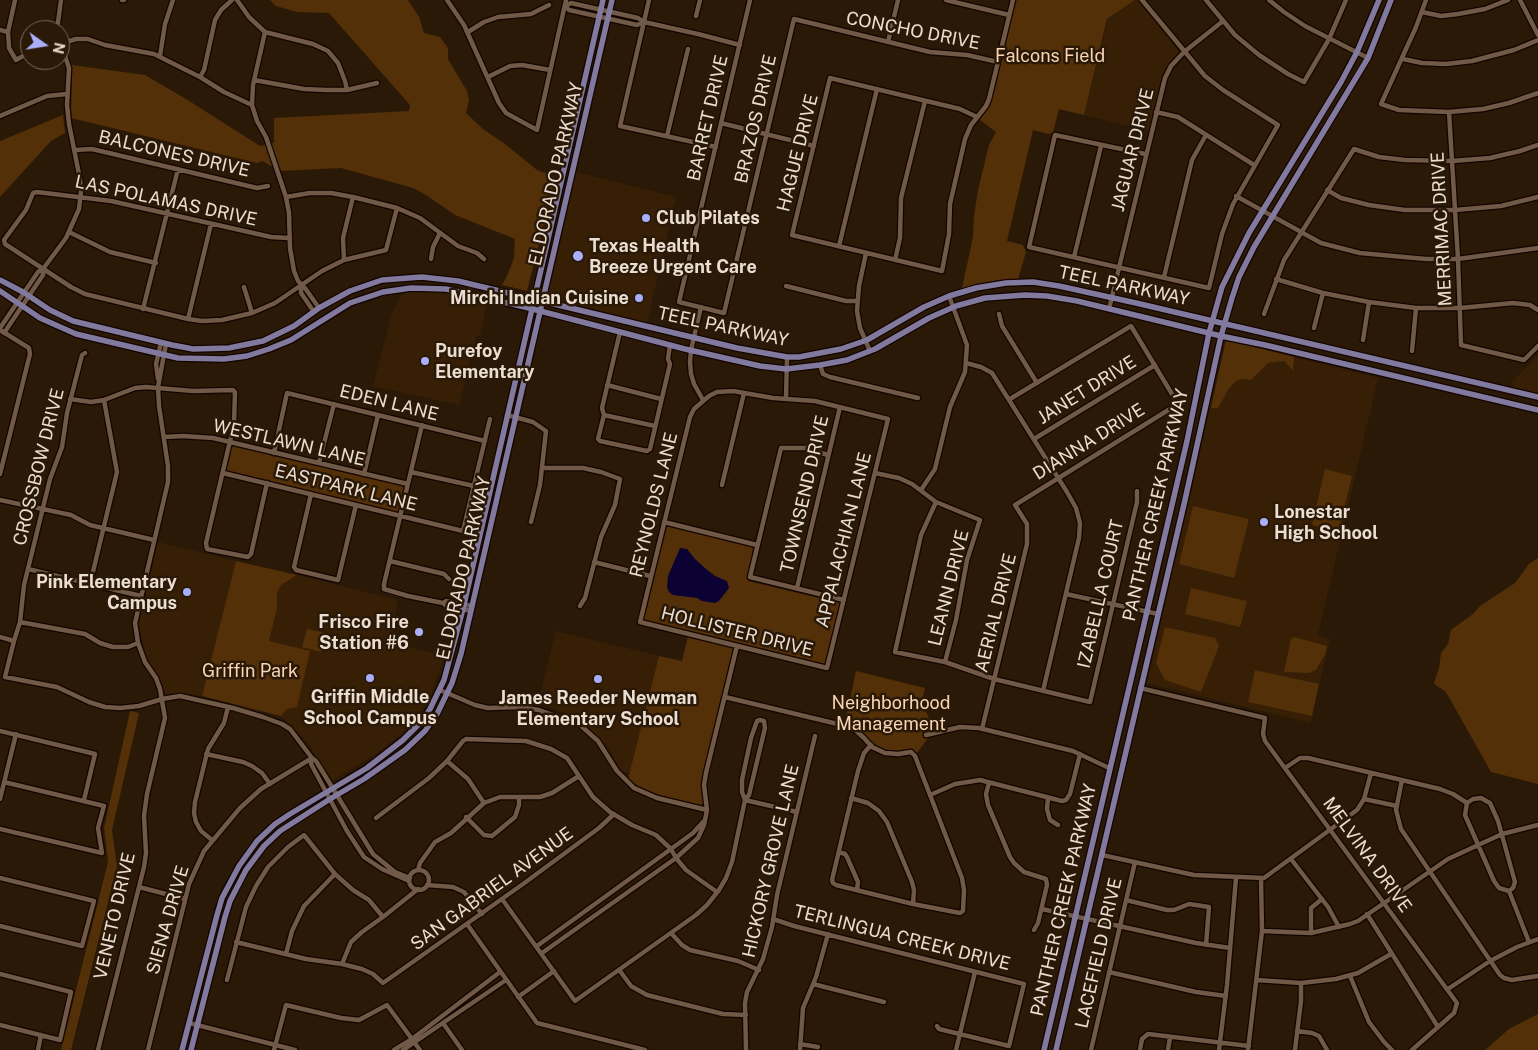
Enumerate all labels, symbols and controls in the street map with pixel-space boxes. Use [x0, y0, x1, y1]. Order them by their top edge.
street label: CONCHO DRIVE [844, 7, 982, 55]
north arrow [20, 20, 70, 70]
text: N [50, 41, 68, 55]
park label: Falcons Field [995, 45, 1105, 67]
street label: BARRET DRIVE [683, 53, 733, 183]
street label: BRAZOS DRIVE [731, 53, 781, 185]
street label: ELDORADO PARKWAY [524, 80, 588, 268]
street label: JAGUAR DRIVE [1107, 86, 1159, 214]
street label: HAGUE DRIVE [773, 92, 823, 214]
street label: BALCONES DRIVE [96, 126, 252, 182]
street label: MERRIMAC DRIVE [1427, 151, 1457, 307]
street label: LAS POLAMAS DRIVE [73, 171, 259, 231]
place label: Club Pilates [656, 207, 760, 229]
marker: Club Pilates [640, 212, 652, 224]
place label: Texas Health Breeze Urgent Care [589, 235, 757, 278]
marker: Texas Health Breeze Urgent Care [571, 249, 585, 263]
street label: TEEL PARKWAY [1057, 262, 1191, 310]
place label: Mirchi Indian Cuisine [450, 287, 629, 309]
marker: Mirchi Indian Cuisine [633, 292, 645, 304]
street label: TEEL PARKWAY [656, 303, 790, 351]
place label: Purefoy Elementary [435, 340, 534, 382]
street label: JANET DRIVE [1034, 351, 1140, 429]
marker: Purefoy Elementary [419, 355, 431, 367]
street label: EDEN LANE [337, 380, 441, 426]
street label: CROSSBOW DRIVE [9, 386, 69, 548]
street label: PANTHER CREEK PARKWAY [1119, 387, 1193, 623]
street label: DIANNA DRIVE [1029, 399, 1149, 485]
street label: TOWNSEND DRIVE [776, 413, 834, 575]
street label: WESTLAWN LANE [211, 415, 367, 471]
street label: REYNOLDS LANE [626, 430, 682, 580]
street label: APPALACHIAN LANE [812, 450, 876, 630]
street label: EASTPARK LANE [272, 460, 420, 516]
street label: ELDORADO PARKWAY [432, 474, 496, 662]
place label: Lonestar High School [1274, 501, 1378, 544]
marker: Lonestar High School [1258, 516, 1270, 528]
street label: IZABELLA COURT [1073, 518, 1129, 670]
street label: LEANN DRIVE [924, 528, 974, 648]
street label: AERIAL DRIVE [971, 551, 1021, 675]
place label: Pink Elementary Campus [36, 571, 177, 614]
marker: Pink Elementary Campus [181, 586, 193, 598]
street label: HOLLISTER DRIVE [659, 603, 815, 661]
place label: Frisco Fire Station #6 [318, 611, 409, 654]
marker: Frisco Fire Station #6 [413, 626, 425, 638]
park label: Griffin Park [202, 660, 298, 682]
marker: Griffin Middle School Campus [364, 672, 376, 684]
marker: James Reeder Newman Elementary School [592, 673, 604, 685]
place label: Griffin Middle School Campus [303, 686, 437, 729]
place label: James Reeder Newman Elementary School [499, 687, 697, 730]
park label: Neighborhood Management [831, 692, 951, 734]
street label: HICKORY GROVE LANE [738, 762, 804, 960]
street label: PANTHER CREEK PARKWAY [1027, 782, 1101, 1018]
street label: MELVINA DRIVE [1318, 793, 1416, 917]
street label: SAN GABRIEL AVENUE [407, 823, 577, 955]
street label: VENETO DRIVE [90, 850, 140, 982]
street label: SIENA DRIVE [142, 863, 194, 977]
street label: LACEFIELD DRIVE [1071, 876, 1127, 1030]
street label: TERLINGUA CREEK DRIVE [792, 901, 1012, 975]

